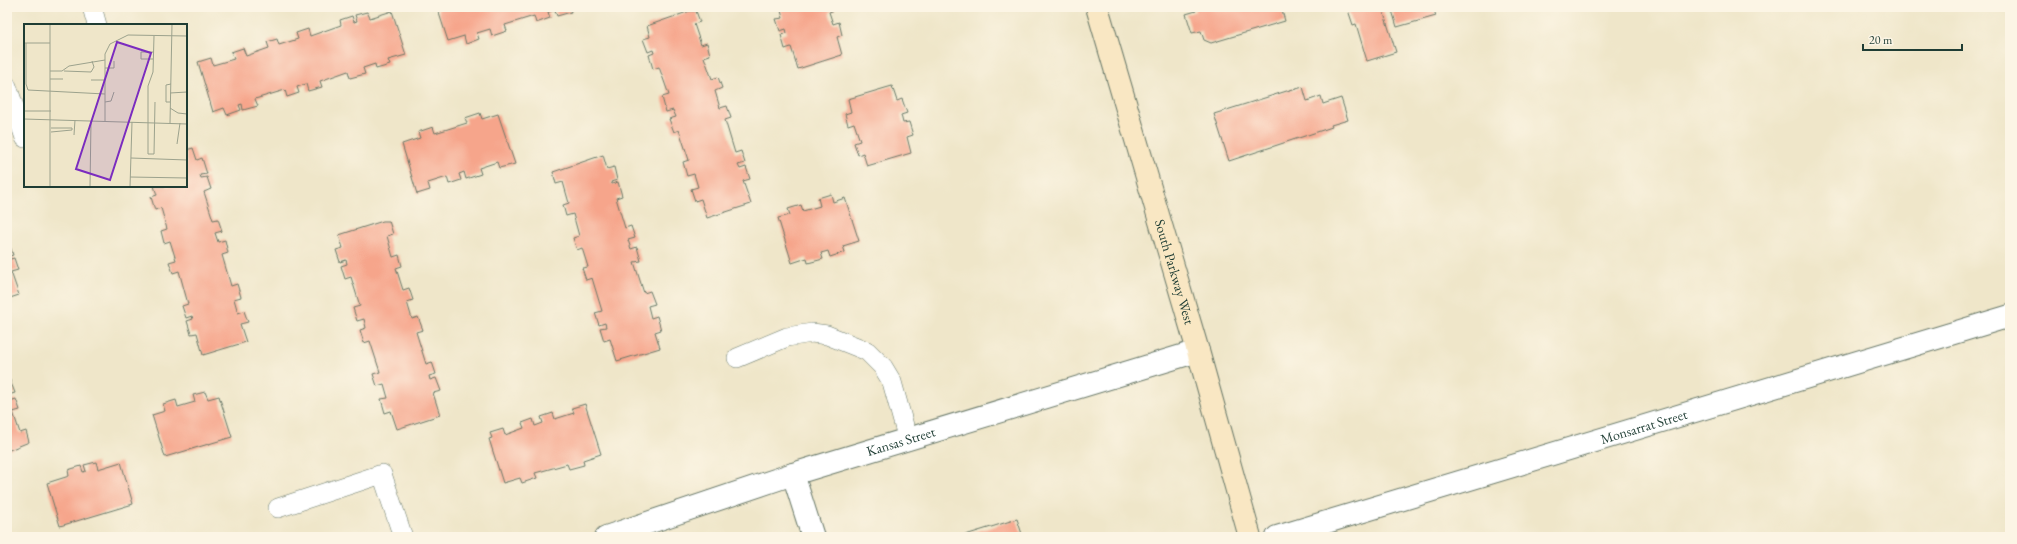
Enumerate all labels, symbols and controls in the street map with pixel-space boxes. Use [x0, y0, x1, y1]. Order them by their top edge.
inset map [24, 24, 187, 187]
scale bar [1863, 26, 1962, 52]
text: 20 m [1869, 32, 1893, 48]
street label: South Parkway West [1151, 217, 1199, 327]
street label: Monsarrat Street [1598, 405, 1690, 448]
street label: Kansas Street [864, 422, 938, 460]

